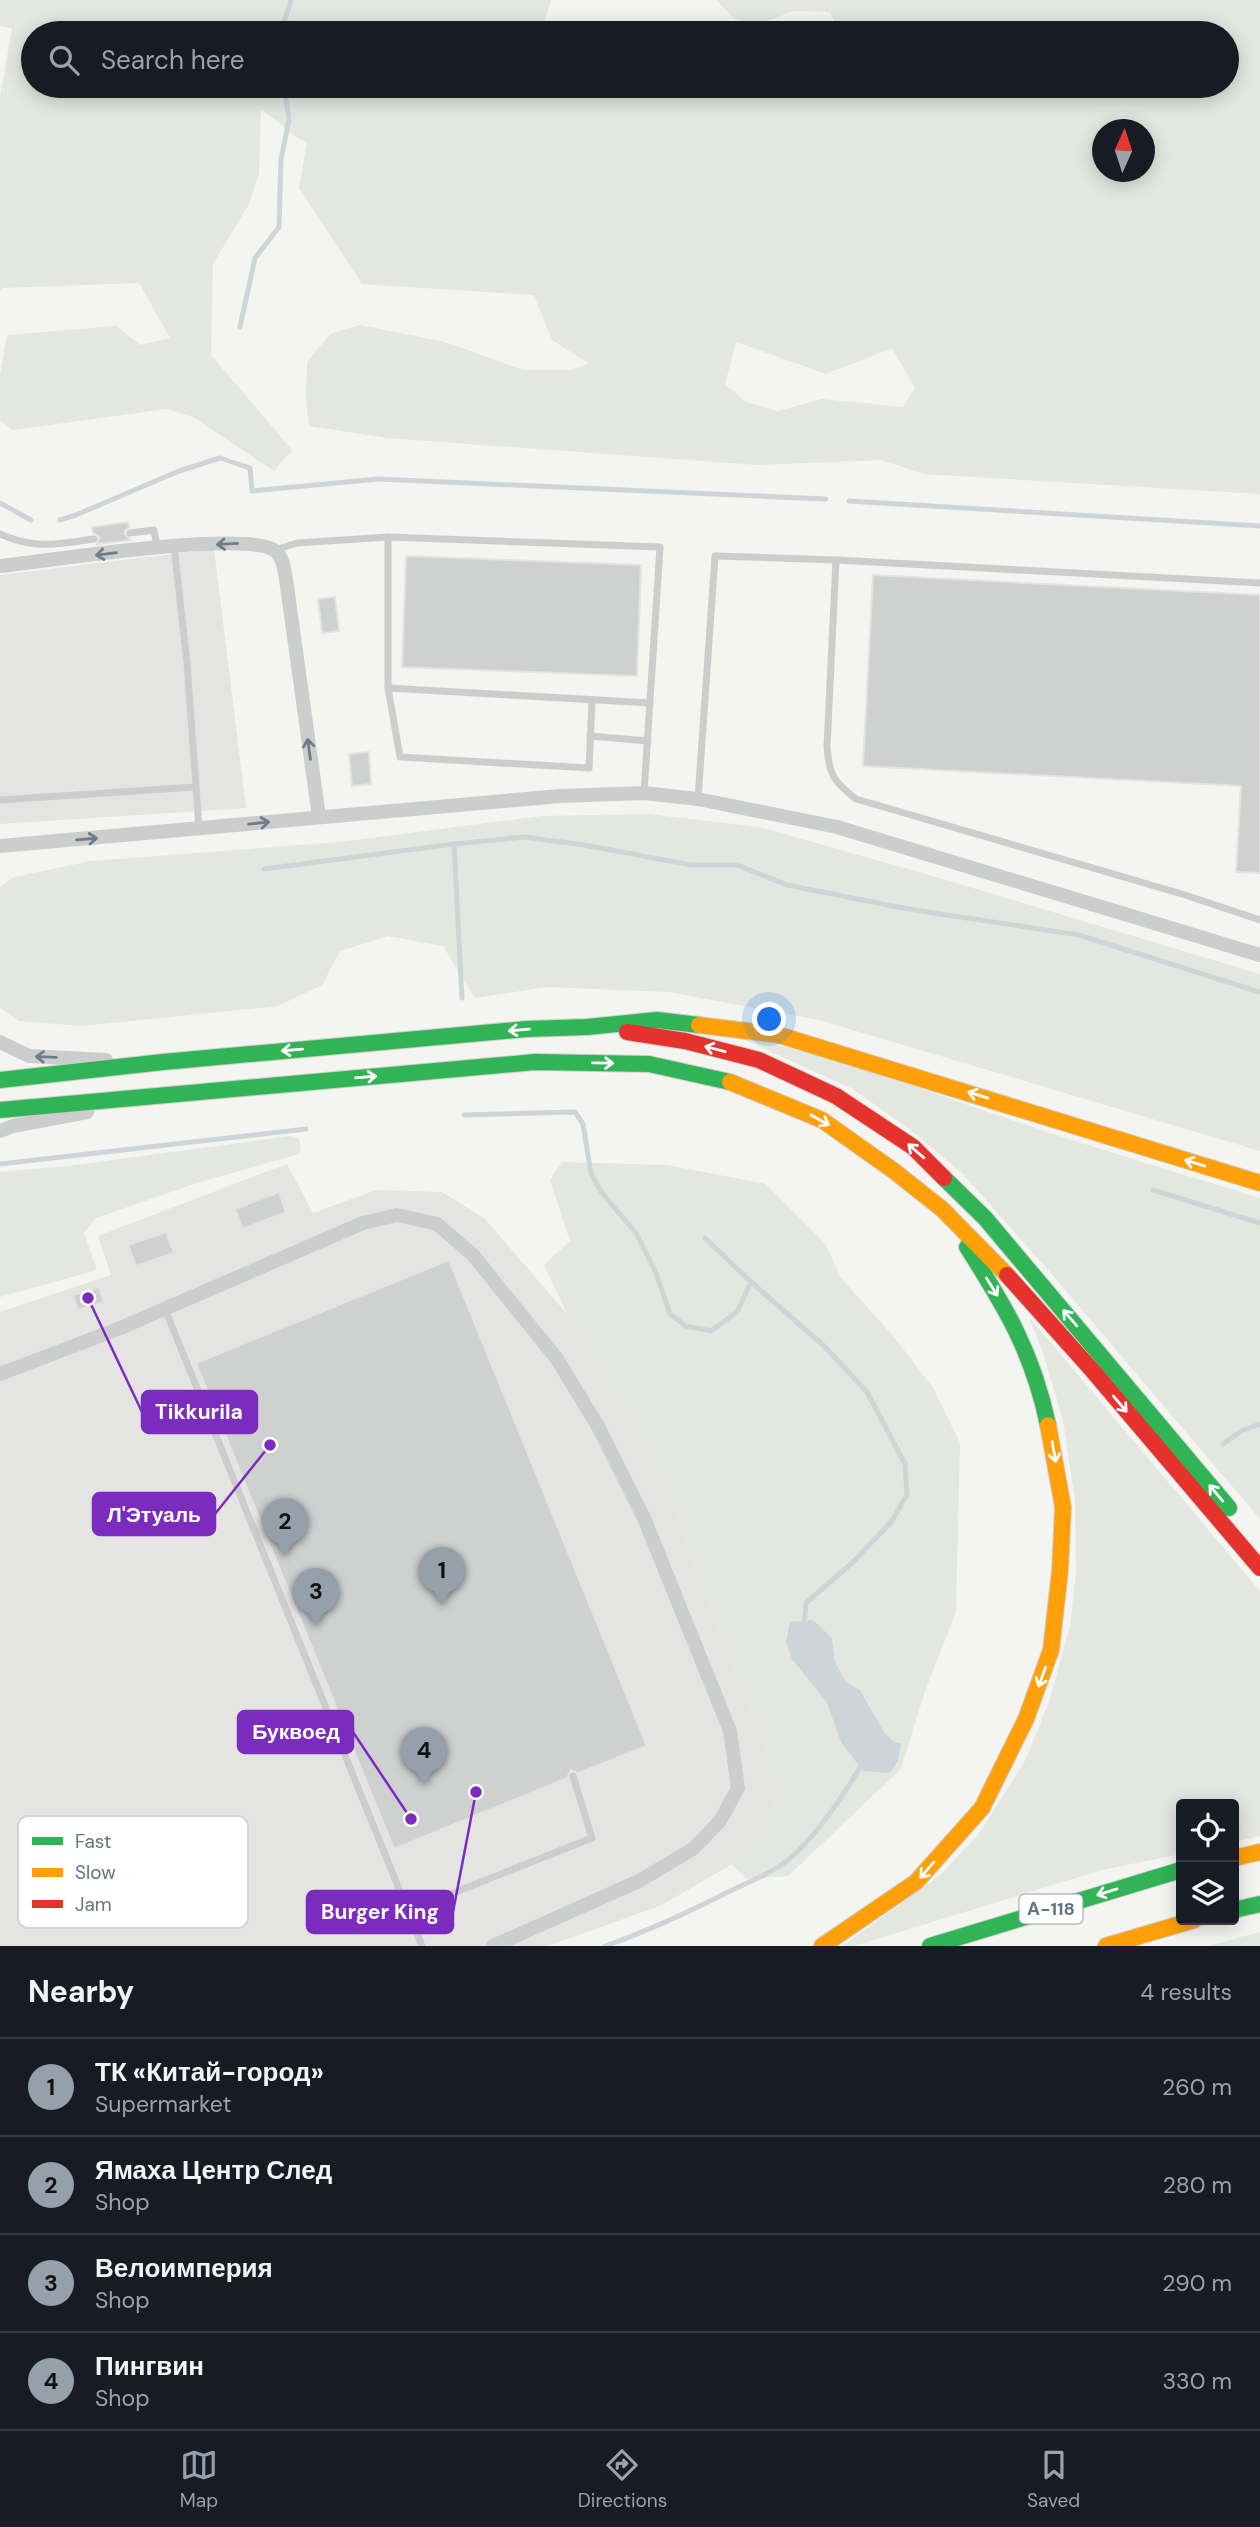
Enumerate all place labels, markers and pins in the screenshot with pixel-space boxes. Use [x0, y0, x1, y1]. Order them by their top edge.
callout: Tikkurila [142, 1391, 257, 1433]
callout: Л'Этуаль [93, 1493, 215, 1535]
pin: 2 [262, 1498, 308, 1556]
pin: 1 [419, 1547, 465, 1605]
pin: 3 [293, 1568, 339, 1626]
callout: Буквоед [238, 1711, 353, 1753]
pin: 4 [401, 1727, 447, 1785]
callout: Burger King [307, 1891, 453, 1933]

